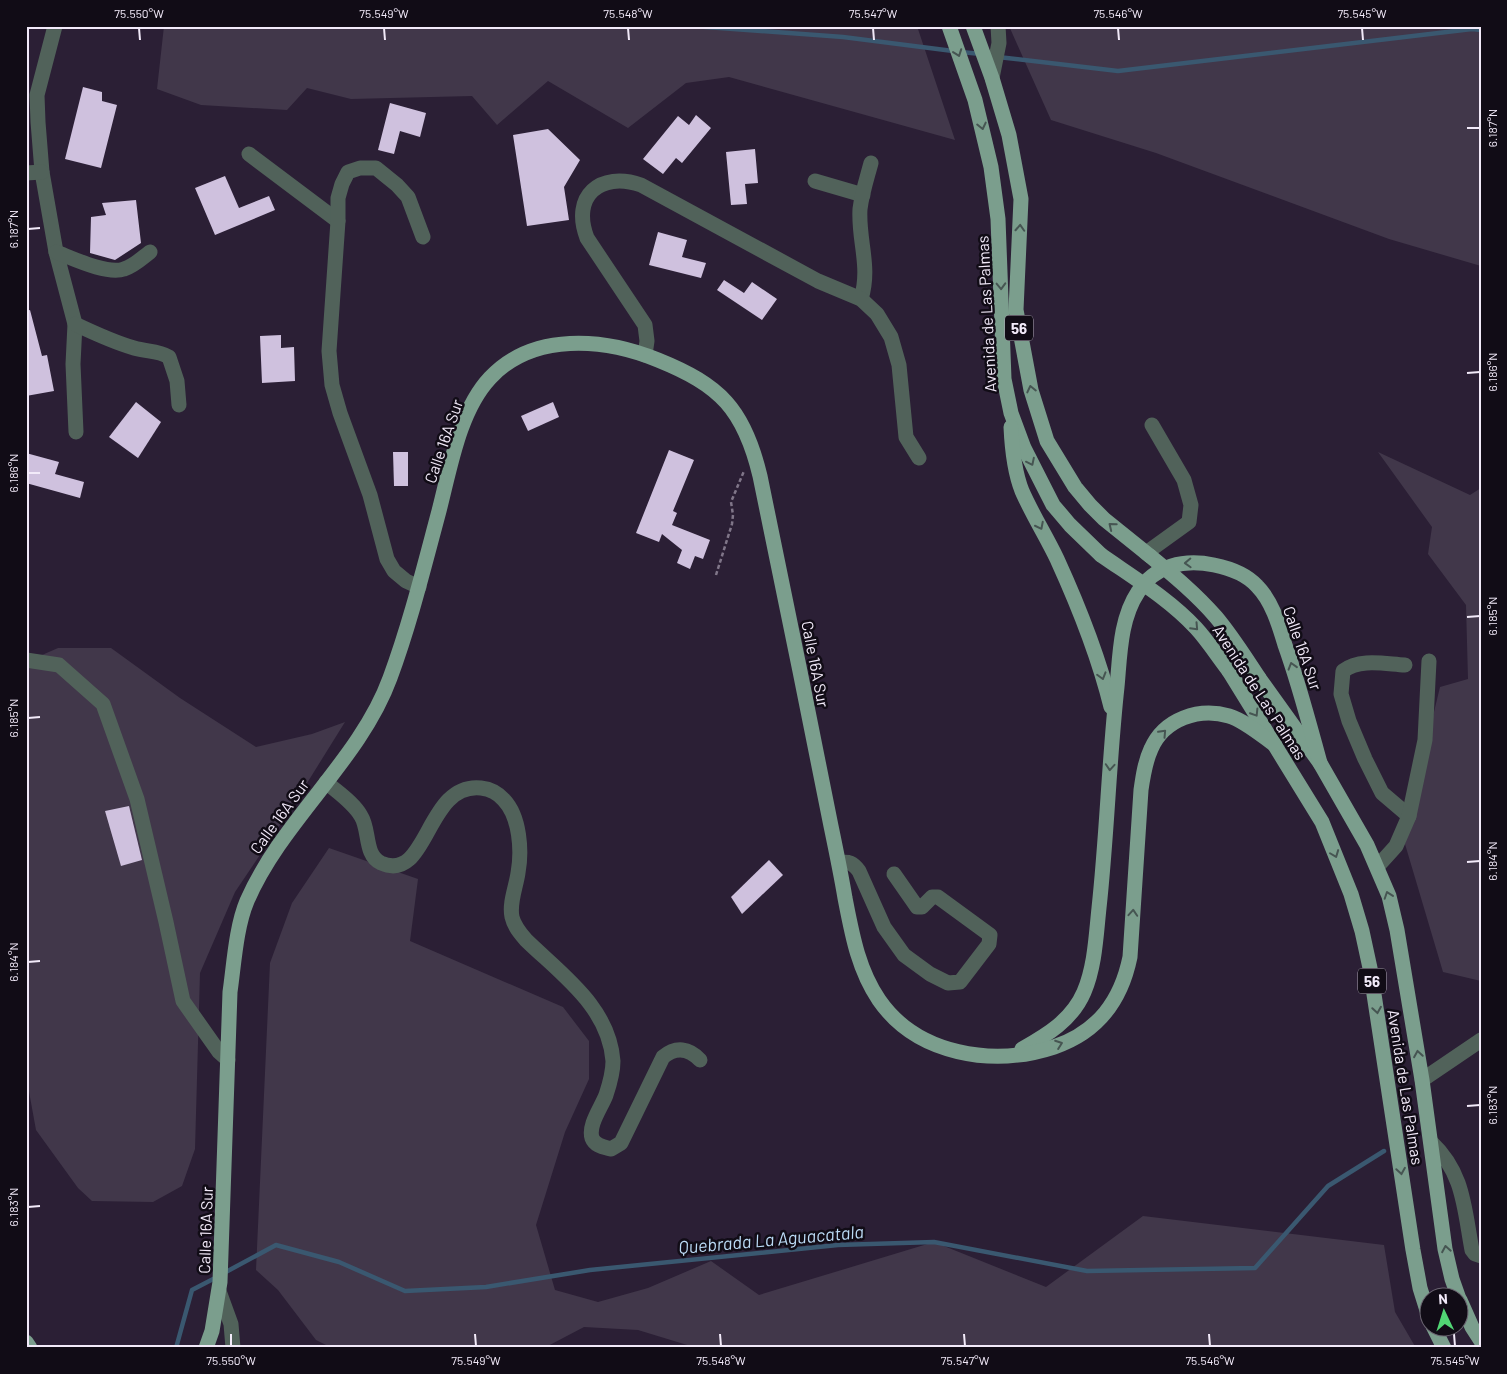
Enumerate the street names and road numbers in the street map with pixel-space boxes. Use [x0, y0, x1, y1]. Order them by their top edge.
street label: Avenida de Las Palmas [972, 235, 1000, 393]
road number: 56 [1005, 316, 1033, 340]
street label: Calle 16A Sur [420, 396, 466, 485]
street label: Calle 16A Sur [1280, 604, 1326, 693]
street label: Calle 16A Sur [798, 619, 834, 709]
street label: Avenida de Las Palmas [1209, 621, 1311, 763]
street label: Calle 16A Sur [246, 775, 312, 857]
road number: 56 [1358, 968, 1386, 994]
street label: Avenida de Las Palmas [1384, 1008, 1428, 1166]
street label: Calle 16A Sur [194, 1186, 216, 1274]

